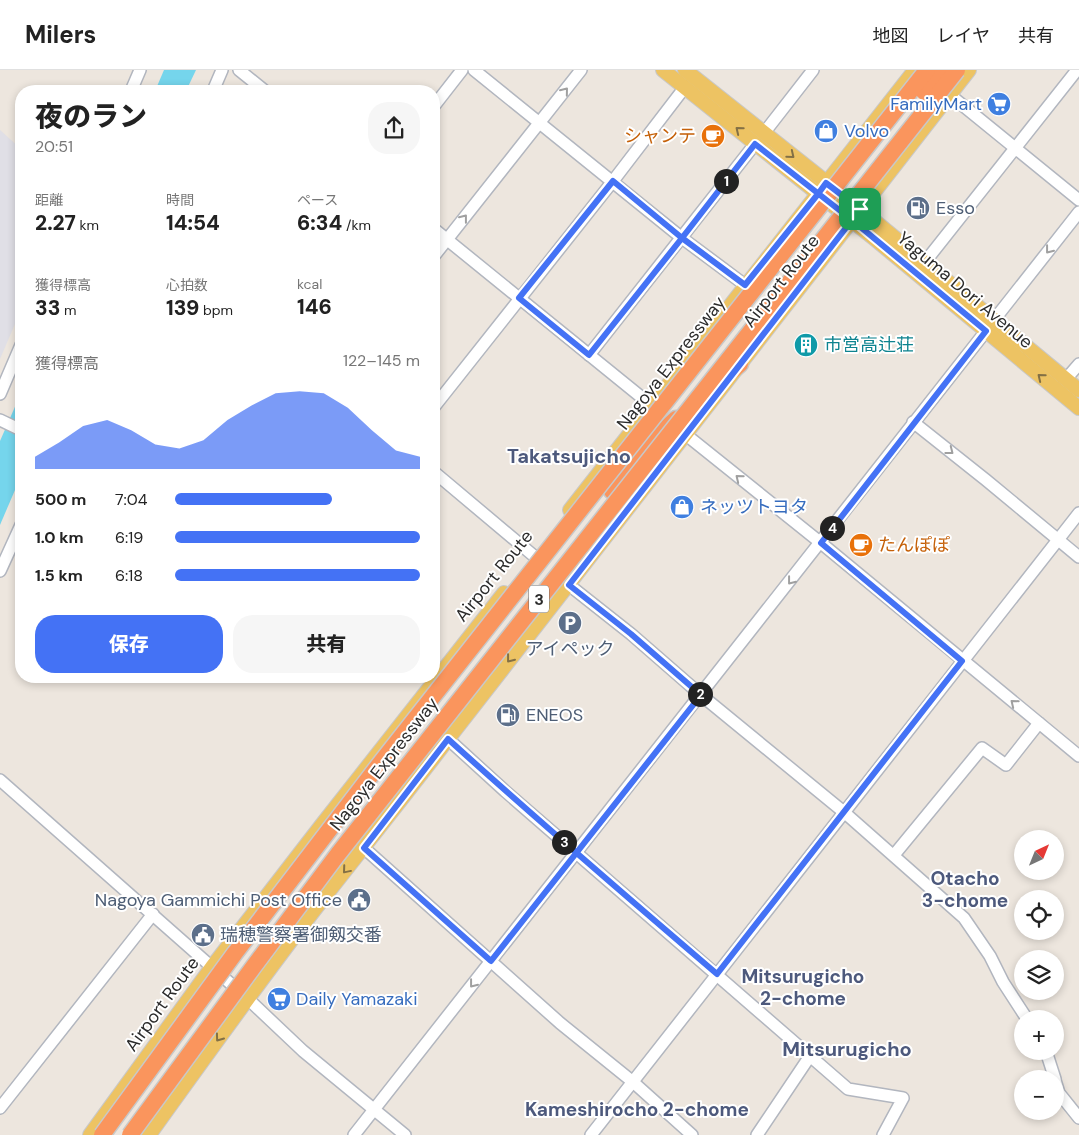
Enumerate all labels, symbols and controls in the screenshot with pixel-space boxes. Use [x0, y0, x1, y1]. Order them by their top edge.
text: Milers [25, 19, 96, 50]
text: 地図 [873, 24, 909, 48]
text: レイヤ [937, 24, 990, 48]
text: 共有 [1018, 24, 1054, 48]
one-way arrow [559, 87, 568, 96]
supermarket icon: FamilyMart [986, 91, 1012, 117]
place label: FamilyMart [890, 92, 982, 116]
text: 夜のラン [35, 98, 147, 135]
button: share [368, 102, 420, 154]
shop icon: Volvo [813, 118, 839, 144]
place label: Volvo [844, 119, 889, 143]
cafe icon: シャンテ [700, 123, 726, 149]
place label: シャンテ [624, 124, 696, 148]
one-way arrow [735, 127, 744, 136]
text: 20:51 [35, 136, 73, 157]
one-way arrow [786, 150, 795, 159]
pin: 1 [714, 168, 738, 194]
text: 1 [724, 172, 729, 190]
pin [839, 188, 881, 230]
text: 距離 [35, 191, 63, 209]
text: 時間 [166, 191, 194, 209]
text: ペース [297, 191, 338, 209]
icon: arrive [846, 195, 874, 223]
fuel station icon: Esso [905, 195, 931, 221]
place label: Esso [936, 196, 975, 220]
text: 2.27 [35, 209, 76, 237]
text: 14:54 [166, 209, 220, 237]
text: 6:34 [297, 209, 342, 237]
one-way arrow [458, 214, 467, 224]
text: km [76, 216, 99, 234]
text: /km [342, 216, 371, 234]
street label: Yaguma Dori Avenue [892, 226, 1038, 354]
street label: Airport Route [737, 230, 825, 332]
one-way arrow [1046, 244, 1055, 254]
text: kcal [297, 275, 322, 293]
text: 獲得標高 [35, 276, 91, 294]
text: 心拍数 [166, 276, 208, 294]
street label: Nagoya Expressway [611, 291, 731, 435]
text: 146 [297, 293, 332, 321]
text: 33 [35, 294, 60, 322]
text: 139 [166, 294, 199, 322]
text: m [60, 301, 77, 319]
text: bpm [199, 301, 233, 319]
building icon: 市営高辻荘 [793, 332, 819, 358]
place label: 市営高辻荘 [824, 333, 914, 357]
text: 122–145 m [343, 350, 420, 371]
text: 獲得標高 [35, 353, 99, 374]
one-way arrow [1038, 373, 1047, 382]
district label: Takatsujicho [507, 443, 631, 469]
one-way arrow [944, 446, 953, 454]
one-way arrow [736, 476, 745, 484]
text: 500 m [35, 489, 86, 510]
text: 7:04 [115, 489, 147, 510]
shop icon: ネッツトヨタ [669, 494, 695, 520]
place label: ネッツトヨタ [700, 495, 808, 519]
pin: 4 [820, 516, 844, 540]
text: 4 [828, 519, 837, 537]
street label: Airport Route [450, 525, 538, 627]
text: 1.0 km [35, 527, 84, 548]
text: 6:19 [115, 527, 143, 548]
cafe icon: たんぽぽ [848, 532, 874, 558]
place label: たんぽぽ [878, 533, 950, 557]
text: 1.5 km [35, 565, 83, 586]
text: 6:18 [115, 565, 143, 586]
one-way arrow [788, 575, 796, 584]
road number: 3 [529, 586, 549, 612]
parking icon: アイペック [557, 610, 583, 636]
button: 保存 [35, 615, 223, 673]
button: 共有 [233, 615, 420, 673]
place label: アイペック [525, 637, 615, 661]
one-way arrow [508, 653, 516, 662]
pin: 2 [688, 682, 712, 706]
text: 2 [696, 685, 705, 703]
street label: Nagoya Expressway [324, 692, 444, 836]
one-way arrow [1011, 700, 1020, 708]
fuel station icon: ENEOS [495, 702, 521, 728]
place label: ENEOS [526, 703, 583, 727]
pin: 3 [552, 830, 576, 854]
north arrow [1014, 830, 1064, 880]
map controls [1014, 830, 1064, 1120]
text: 3 [560, 833, 569, 851]
one-way arrow [343, 865, 352, 874]
district label: Otacho 3-chome [922, 866, 1008, 913]
public building icon: Nagoya Gammichi Post Office [346, 887, 372, 913]
place label: Nagoya Gammichi Post Office [95, 888, 342, 912]
button: locate [1014, 890, 1064, 940]
public building icon: 瑞穂警察署御剱交番 [190, 922, 216, 948]
place label: 瑞穂警察署御剱交番 [220, 923, 382, 947]
button: layers [1014, 950, 1064, 1000]
street label: Airport Route [120, 952, 204, 1056]
district label: Mitsurugicho 2-chome [742, 964, 864, 1011]
one-way arrow [470, 978, 479, 987]
supermarket icon: Daily Yamazaki [266, 986, 292, 1012]
place label: Daily Yamazaki [296, 987, 417, 1011]
button: + [1014, 1010, 1064, 1060]
one-way arrow [216, 1032, 225, 1042]
district label: Mitsurugicho [782, 1036, 912, 1062]
button: − [1014, 1070, 1064, 1120]
district label: Kameshirocho 2-chome [525, 1097, 749, 1122]

